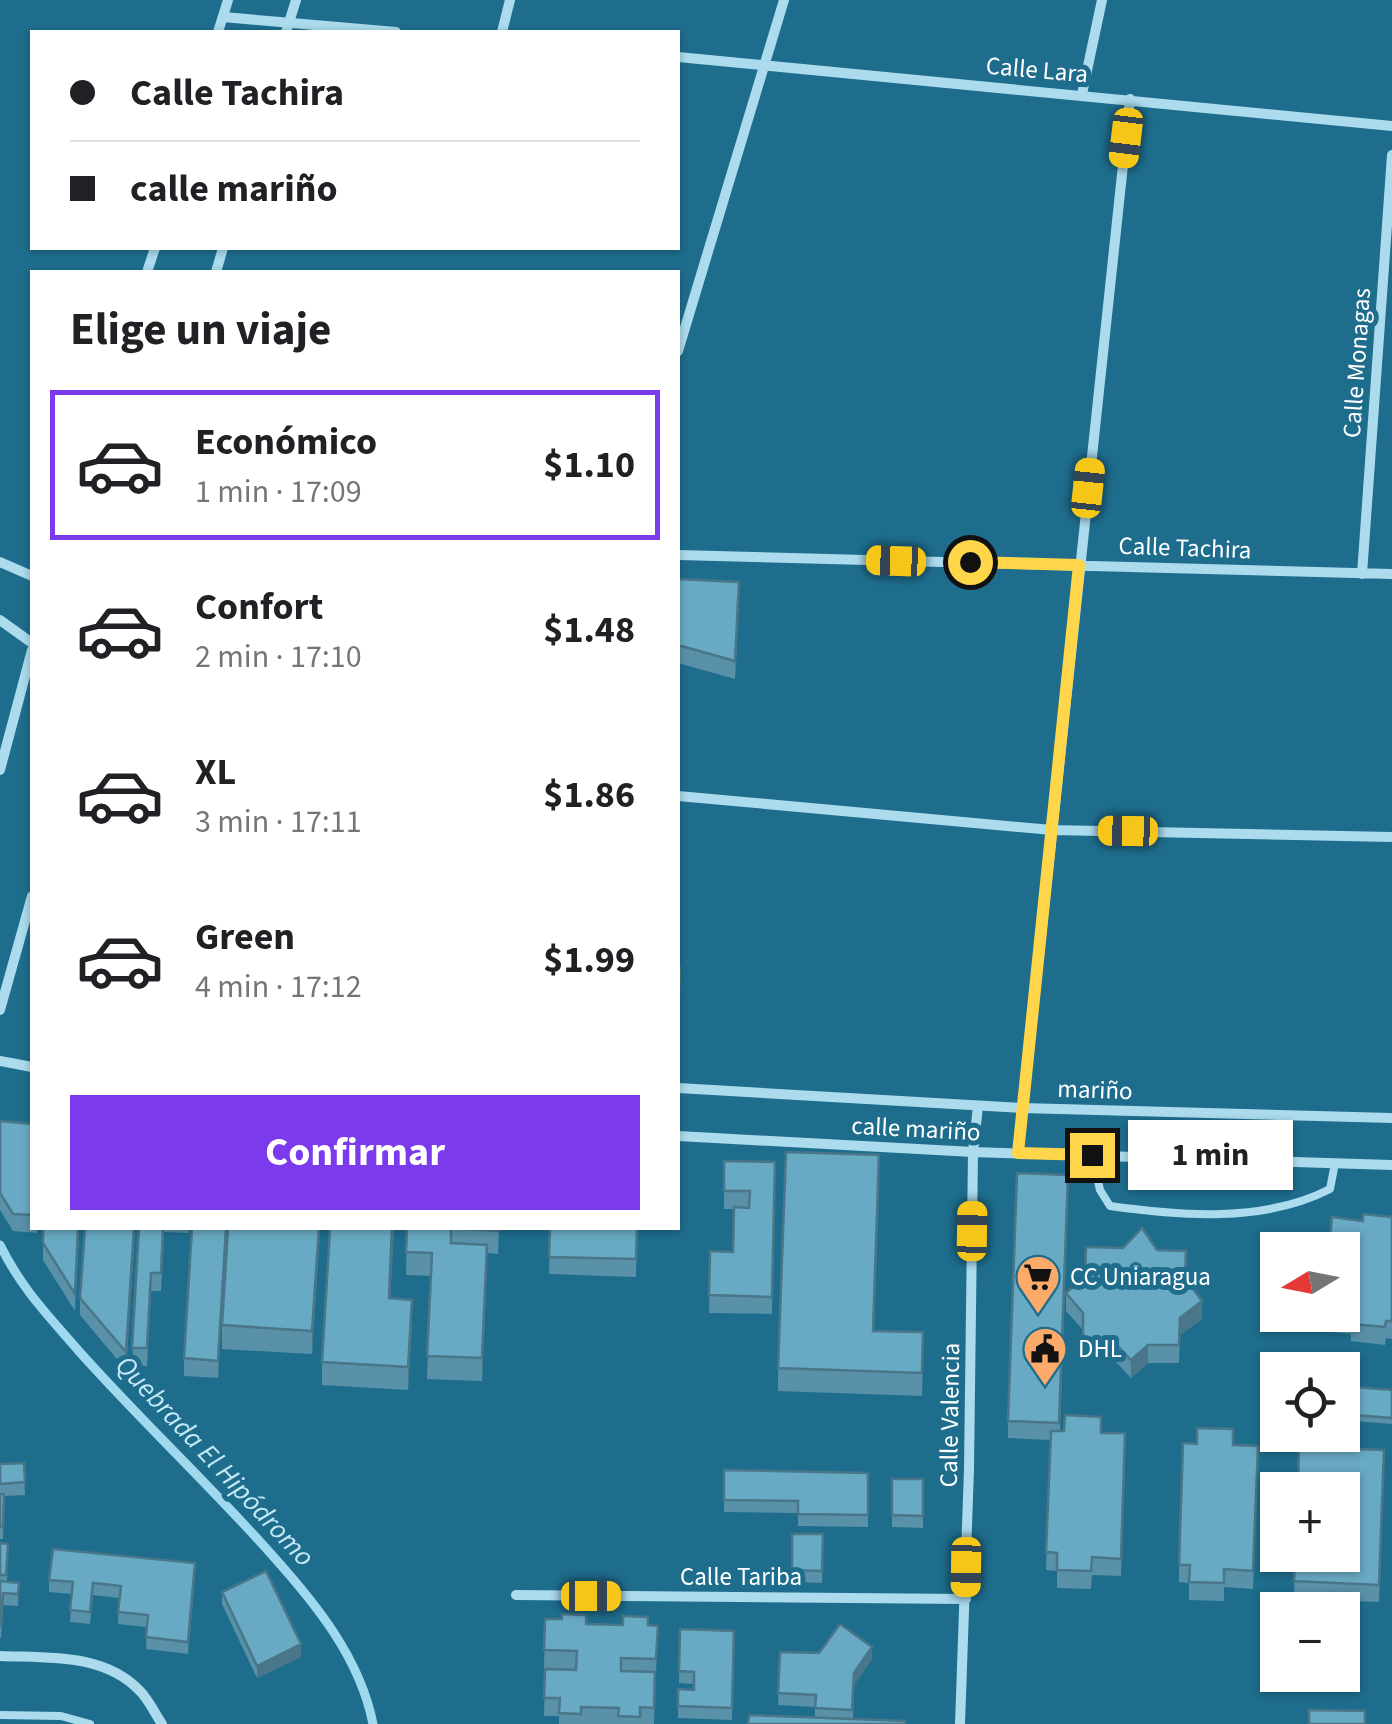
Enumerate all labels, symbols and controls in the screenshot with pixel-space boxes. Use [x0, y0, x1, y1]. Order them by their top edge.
street label: Calle Lara [984, 48, 1090, 92]
text: Calle Tachira [130, 66, 344, 120]
car [1107, 106, 1145, 170]
text: calle mariño [130, 162, 337, 216]
street label: Calle Monagas [1334, 287, 1380, 439]
text: Elige un viaje [70, 298, 331, 362]
text: Económico [195, 415, 377, 469]
icon: car [75, 420, 165, 510]
text: $1.10 [543, 438, 635, 492]
car [1070, 457, 1106, 519]
text: 1 min · 17:09 [195, 469, 362, 515]
street label: Calle Tachira [1118, 528, 1252, 568]
route start [948, 540, 993, 585]
car [865, 545, 927, 577]
text: Confort [195, 580, 323, 634]
icon: car [75, 585, 165, 675]
text: $1.48 [543, 603, 635, 657]
text: 2 min · 17:10 [195, 634, 362, 680]
text: XL [195, 745, 236, 799]
icon: car [75, 750, 165, 840]
text: $1.86 [543, 768, 635, 822]
text: 3 min · 17:11 [195, 799, 362, 845]
car [1098, 815, 1158, 847]
text: Green [195, 910, 295, 964]
icon: car [75, 915, 165, 1005]
text: $1.99 [543, 933, 635, 987]
text: 4 min · 17:12 [195, 964, 362, 1010]
street label: mariño [1057, 1071, 1133, 1109]
button: Confirmar [70, 1095, 640, 1210]
street label: calle mariño [851, 1108, 981, 1150]
callout: 1 min [1127, 1120, 1292, 1190]
text: 1 min [1172, 1132, 1249, 1178]
route end [1070, 1133, 1115, 1178]
car [956, 1201, 988, 1261]
north arrow [1260, 1232, 1360, 1332]
map controls [1260, 1232, 1360, 1692]
supermarket icon: CC Uniaragua [1015, 1254, 1061, 1315]
place label: CC Uniaragua [1070, 1259, 1211, 1295]
public building icon: DHL [1022, 1326, 1068, 1387]
place label: DHL [1078, 1331, 1122, 1367]
street label: Calle Valencia [931, 1342, 969, 1488]
water label: Quebrada El Hipódromo [106, 1346, 324, 1576]
button: locate [1260, 1352, 1360, 1452]
button: + [1260, 1472, 1360, 1572]
car [950, 1537, 982, 1597]
street label: Calle Tariba [680, 1559, 802, 1595]
car [561, 1581, 621, 1611]
button: − [1260, 1592, 1360, 1692]

